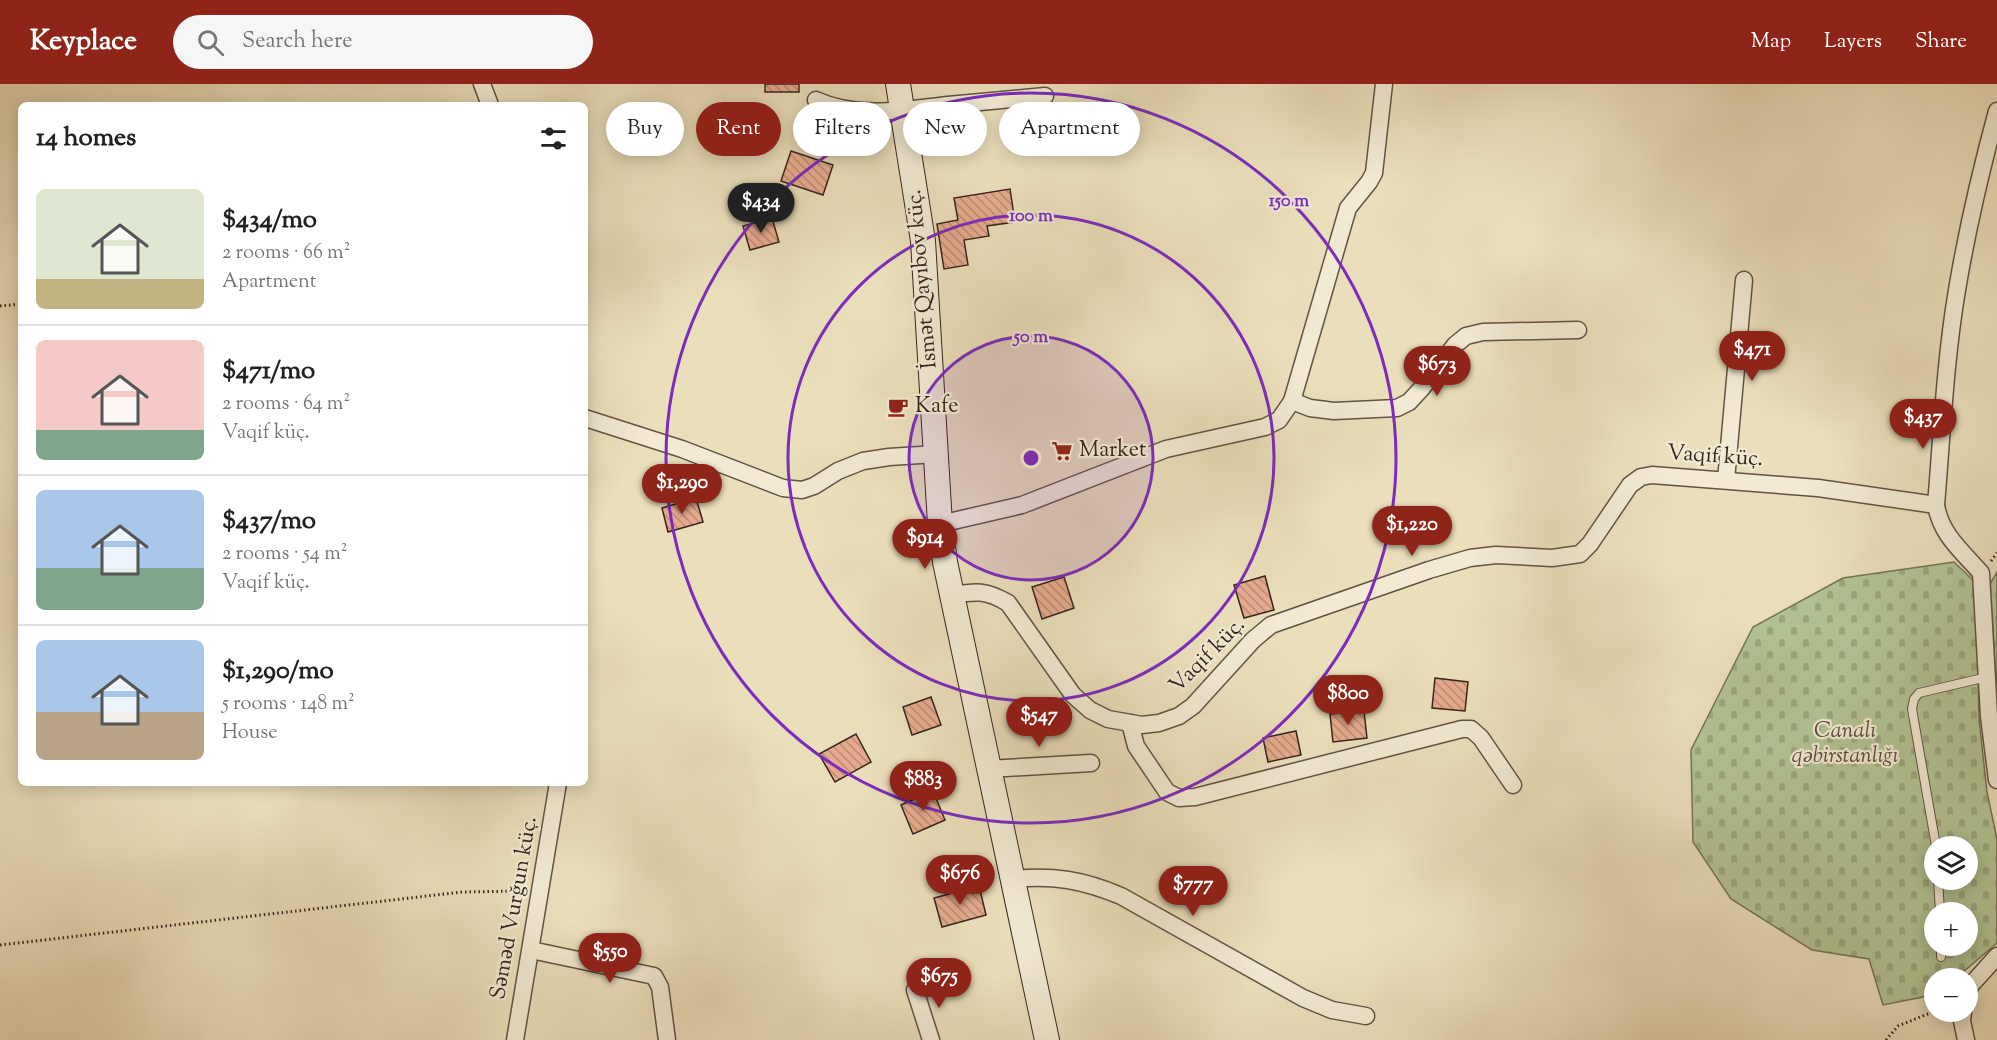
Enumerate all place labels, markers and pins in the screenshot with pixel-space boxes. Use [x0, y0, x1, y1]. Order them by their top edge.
pin: $434 [725, 183, 797, 234]
pin: $471 [1716, 331, 1788, 382]
pin: $673 [1401, 346, 1473, 397]
place label: Kafe [915, 391, 958, 423]
cafe icon: Kafe [886, 395, 910, 419]
pin: $437 [1887, 399, 1959, 450]
place label: Market [1079, 435, 1147, 467]
supermarket icon: Market [1050, 439, 1074, 463]
centre of rings [1021, 448, 1041, 468]
pin: $1,290 [633, 464, 731, 515]
pin: $1,220 [1363, 506, 1461, 557]
pin: $914 [889, 519, 961, 570]
pin: $800 [1312, 675, 1384, 726]
pin: $547 [1003, 697, 1075, 748]
pin: $883 [887, 761, 959, 812]
pin: $676 [924, 855, 996, 906]
pin: $777 [1157, 866, 1229, 917]
pin: $550 [574, 933, 646, 984]
pin: $675 [903, 958, 975, 1009]

